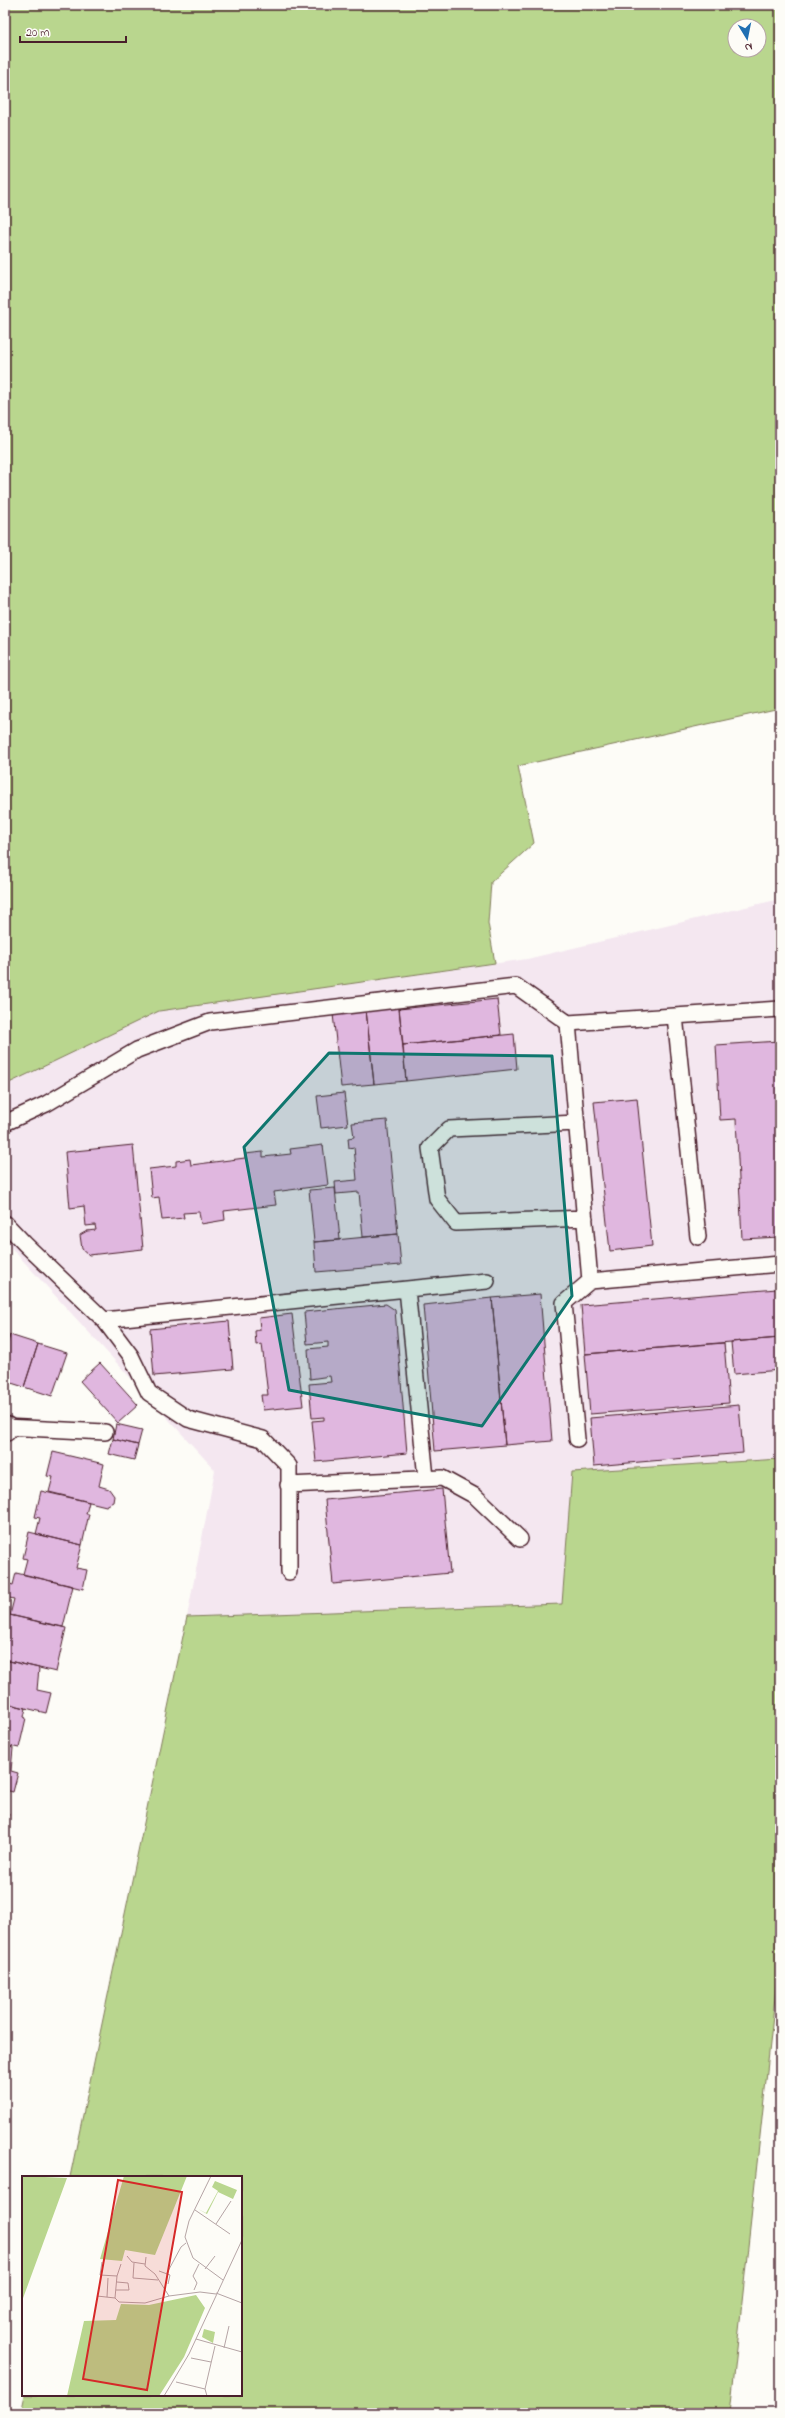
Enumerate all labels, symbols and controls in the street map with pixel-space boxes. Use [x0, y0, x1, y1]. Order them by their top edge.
scale bar [20, 18, 126, 44]
north arrow [727, 18, 767, 58]
text: 20 m [26, 24, 49, 42]
text: N [744, 38, 754, 55]
inset map [22, 2176, 242, 2396]

